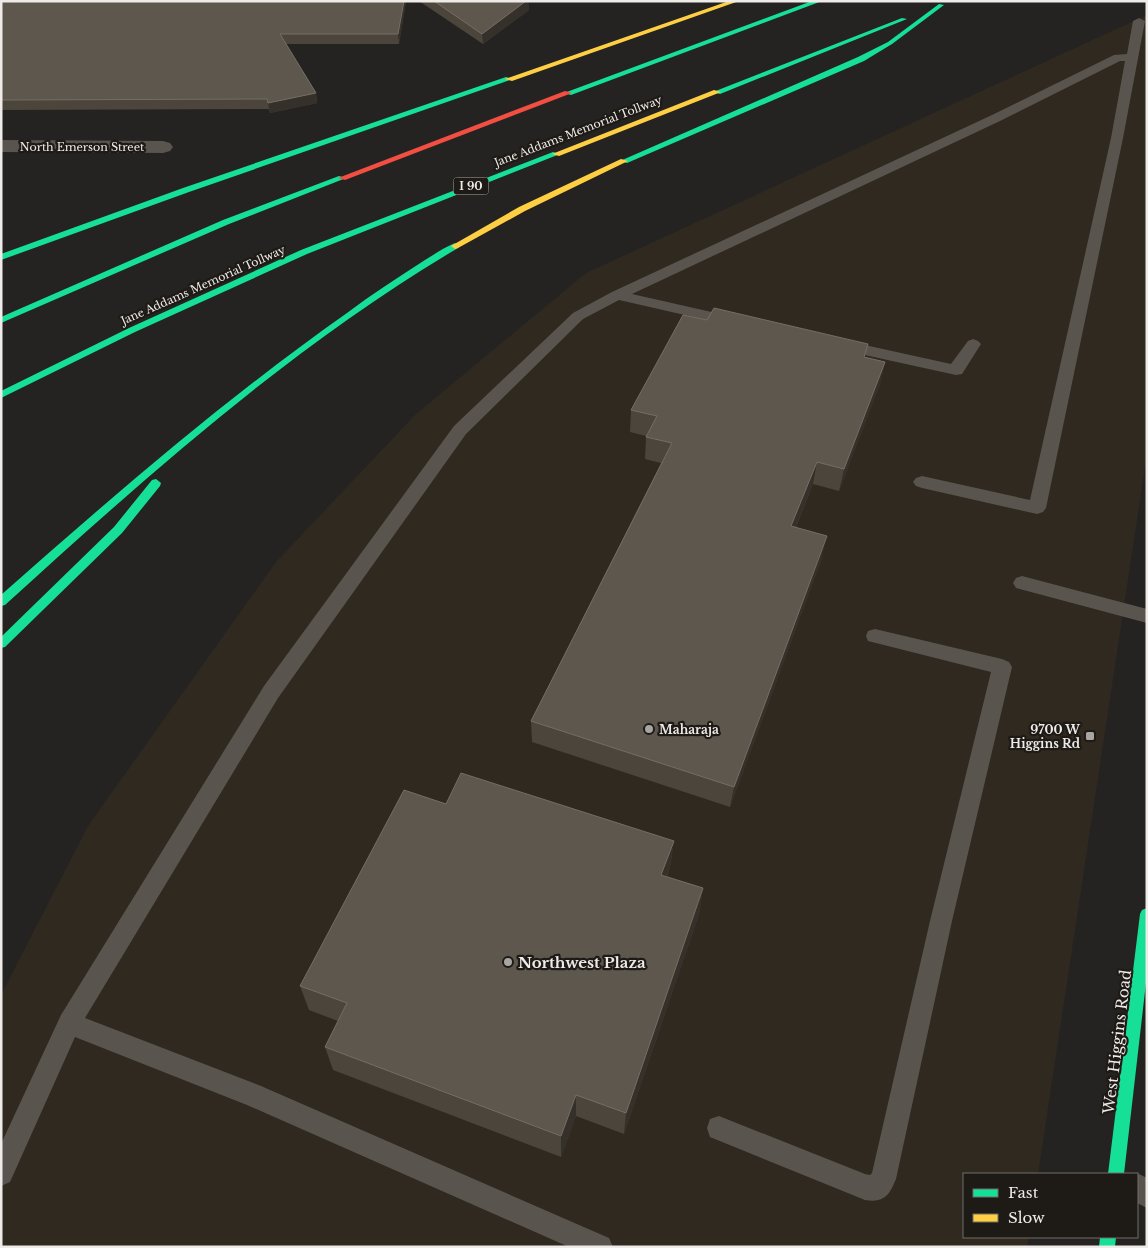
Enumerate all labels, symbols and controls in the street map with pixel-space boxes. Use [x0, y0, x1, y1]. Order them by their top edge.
street label: Jane Addams Memorial Tollway [490, 92, 664, 170]
street label: North Emerson Street [20, 140, 145, 154]
road number: I 90 [454, 178, 488, 195]
street label: Jane Addams Memorial Tollway [117, 242, 287, 328]
place label: Maharaja [659, 722, 719, 737]
place label: 9700 W Higgins Rd [1010, 722, 1081, 751]
marker: Maharaja [643, 723, 655, 735]
marker: 9700 W Higgins Rd [1084, 730, 1096, 742]
place label: Northwest Plaza [518, 953, 646, 972]
marker: Northwest Plaza [502, 956, 514, 968]
street label: West Higgins Road [1099, 969, 1135, 1116]
legend [963, 1173, 1138, 1238]
text: Fast [1008, 1183, 1039, 1202]
text: Slow [1008, 1208, 1045, 1227]

